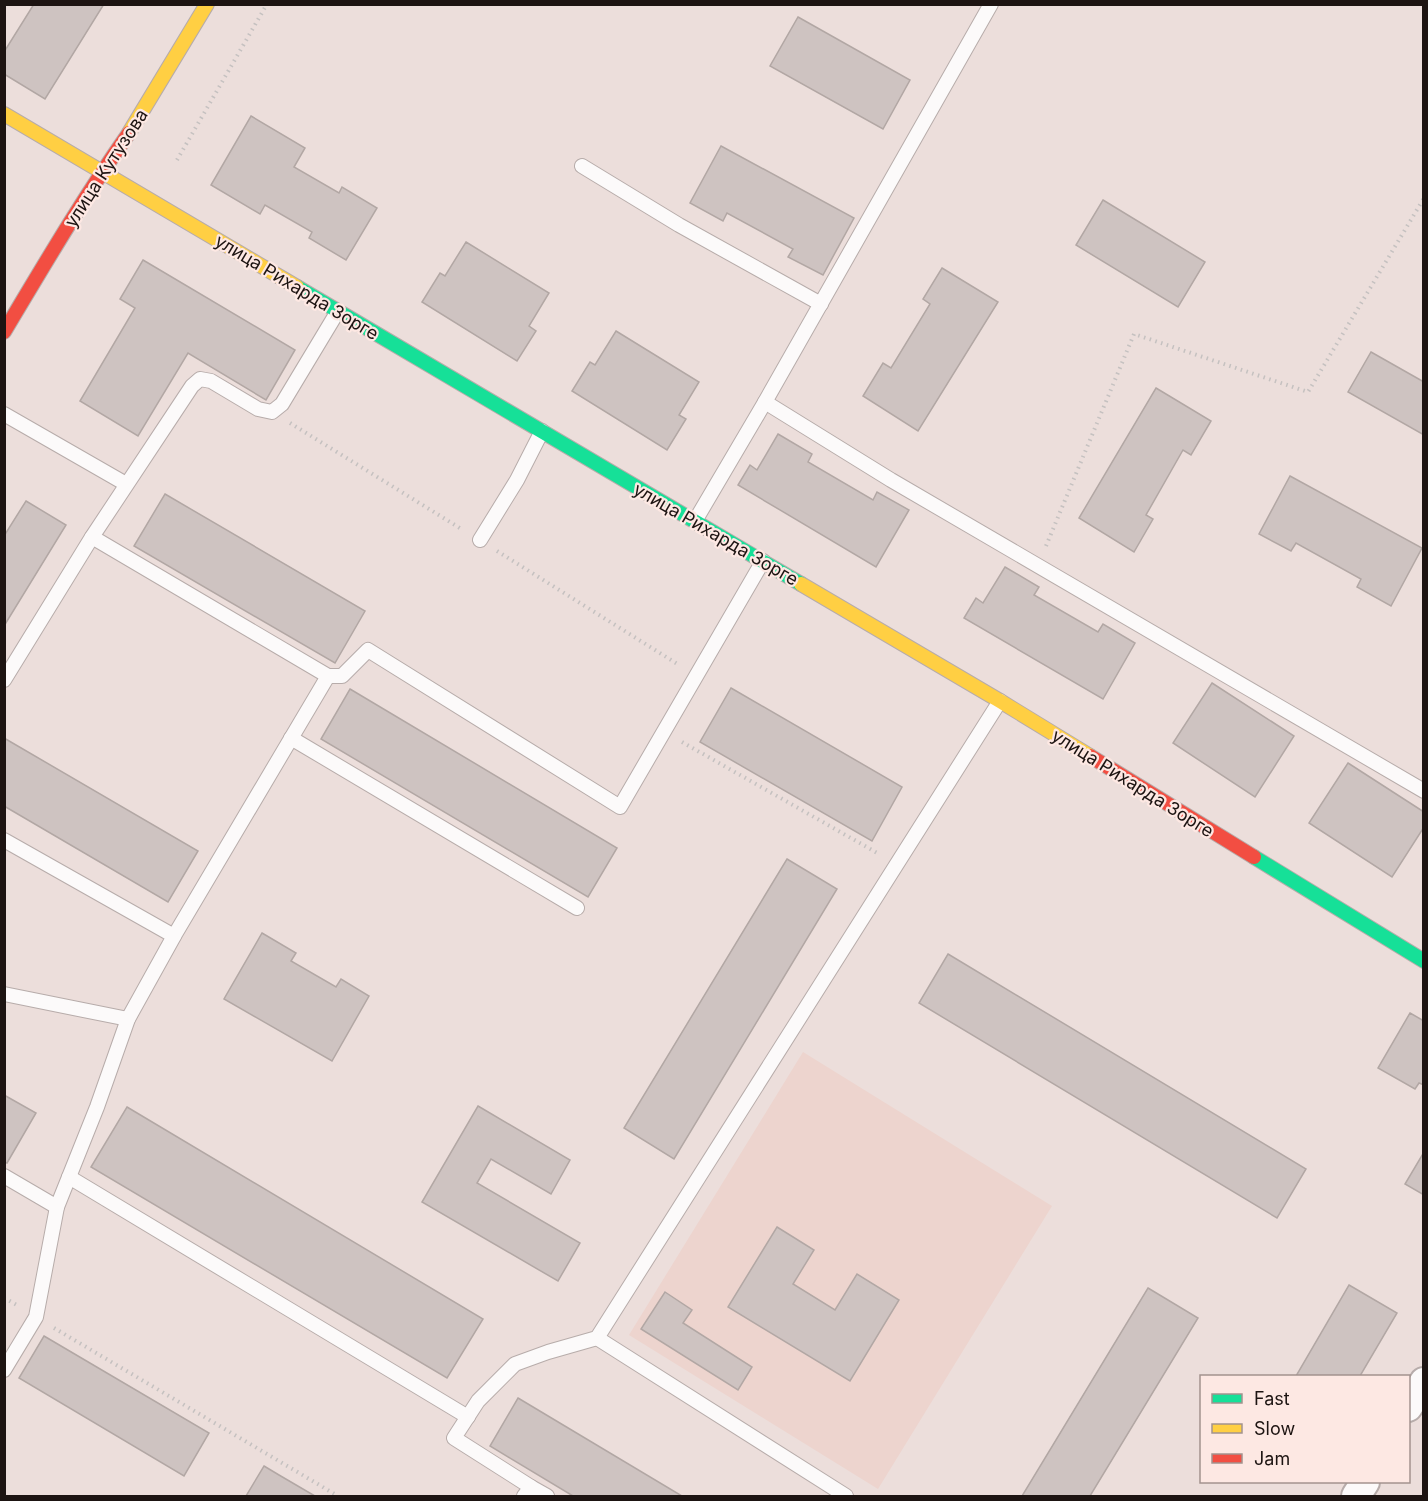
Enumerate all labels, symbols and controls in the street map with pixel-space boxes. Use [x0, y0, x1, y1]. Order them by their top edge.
street label: улица Кутузова [60, 105, 152, 231]
street label: улица Рихарда Зорге [212, 230, 382, 344]
street label: улица Рихарда Зорге [630, 478, 802, 590]
street label: улица Рихарда Зорге [1048, 725, 1218, 841]
legend [1200, 1375, 1410, 1483]
text: Fast [1254, 1388, 1290, 1409]
text: Slow [1254, 1418, 1295, 1439]
text: Jam [1254, 1448, 1290, 1469]

